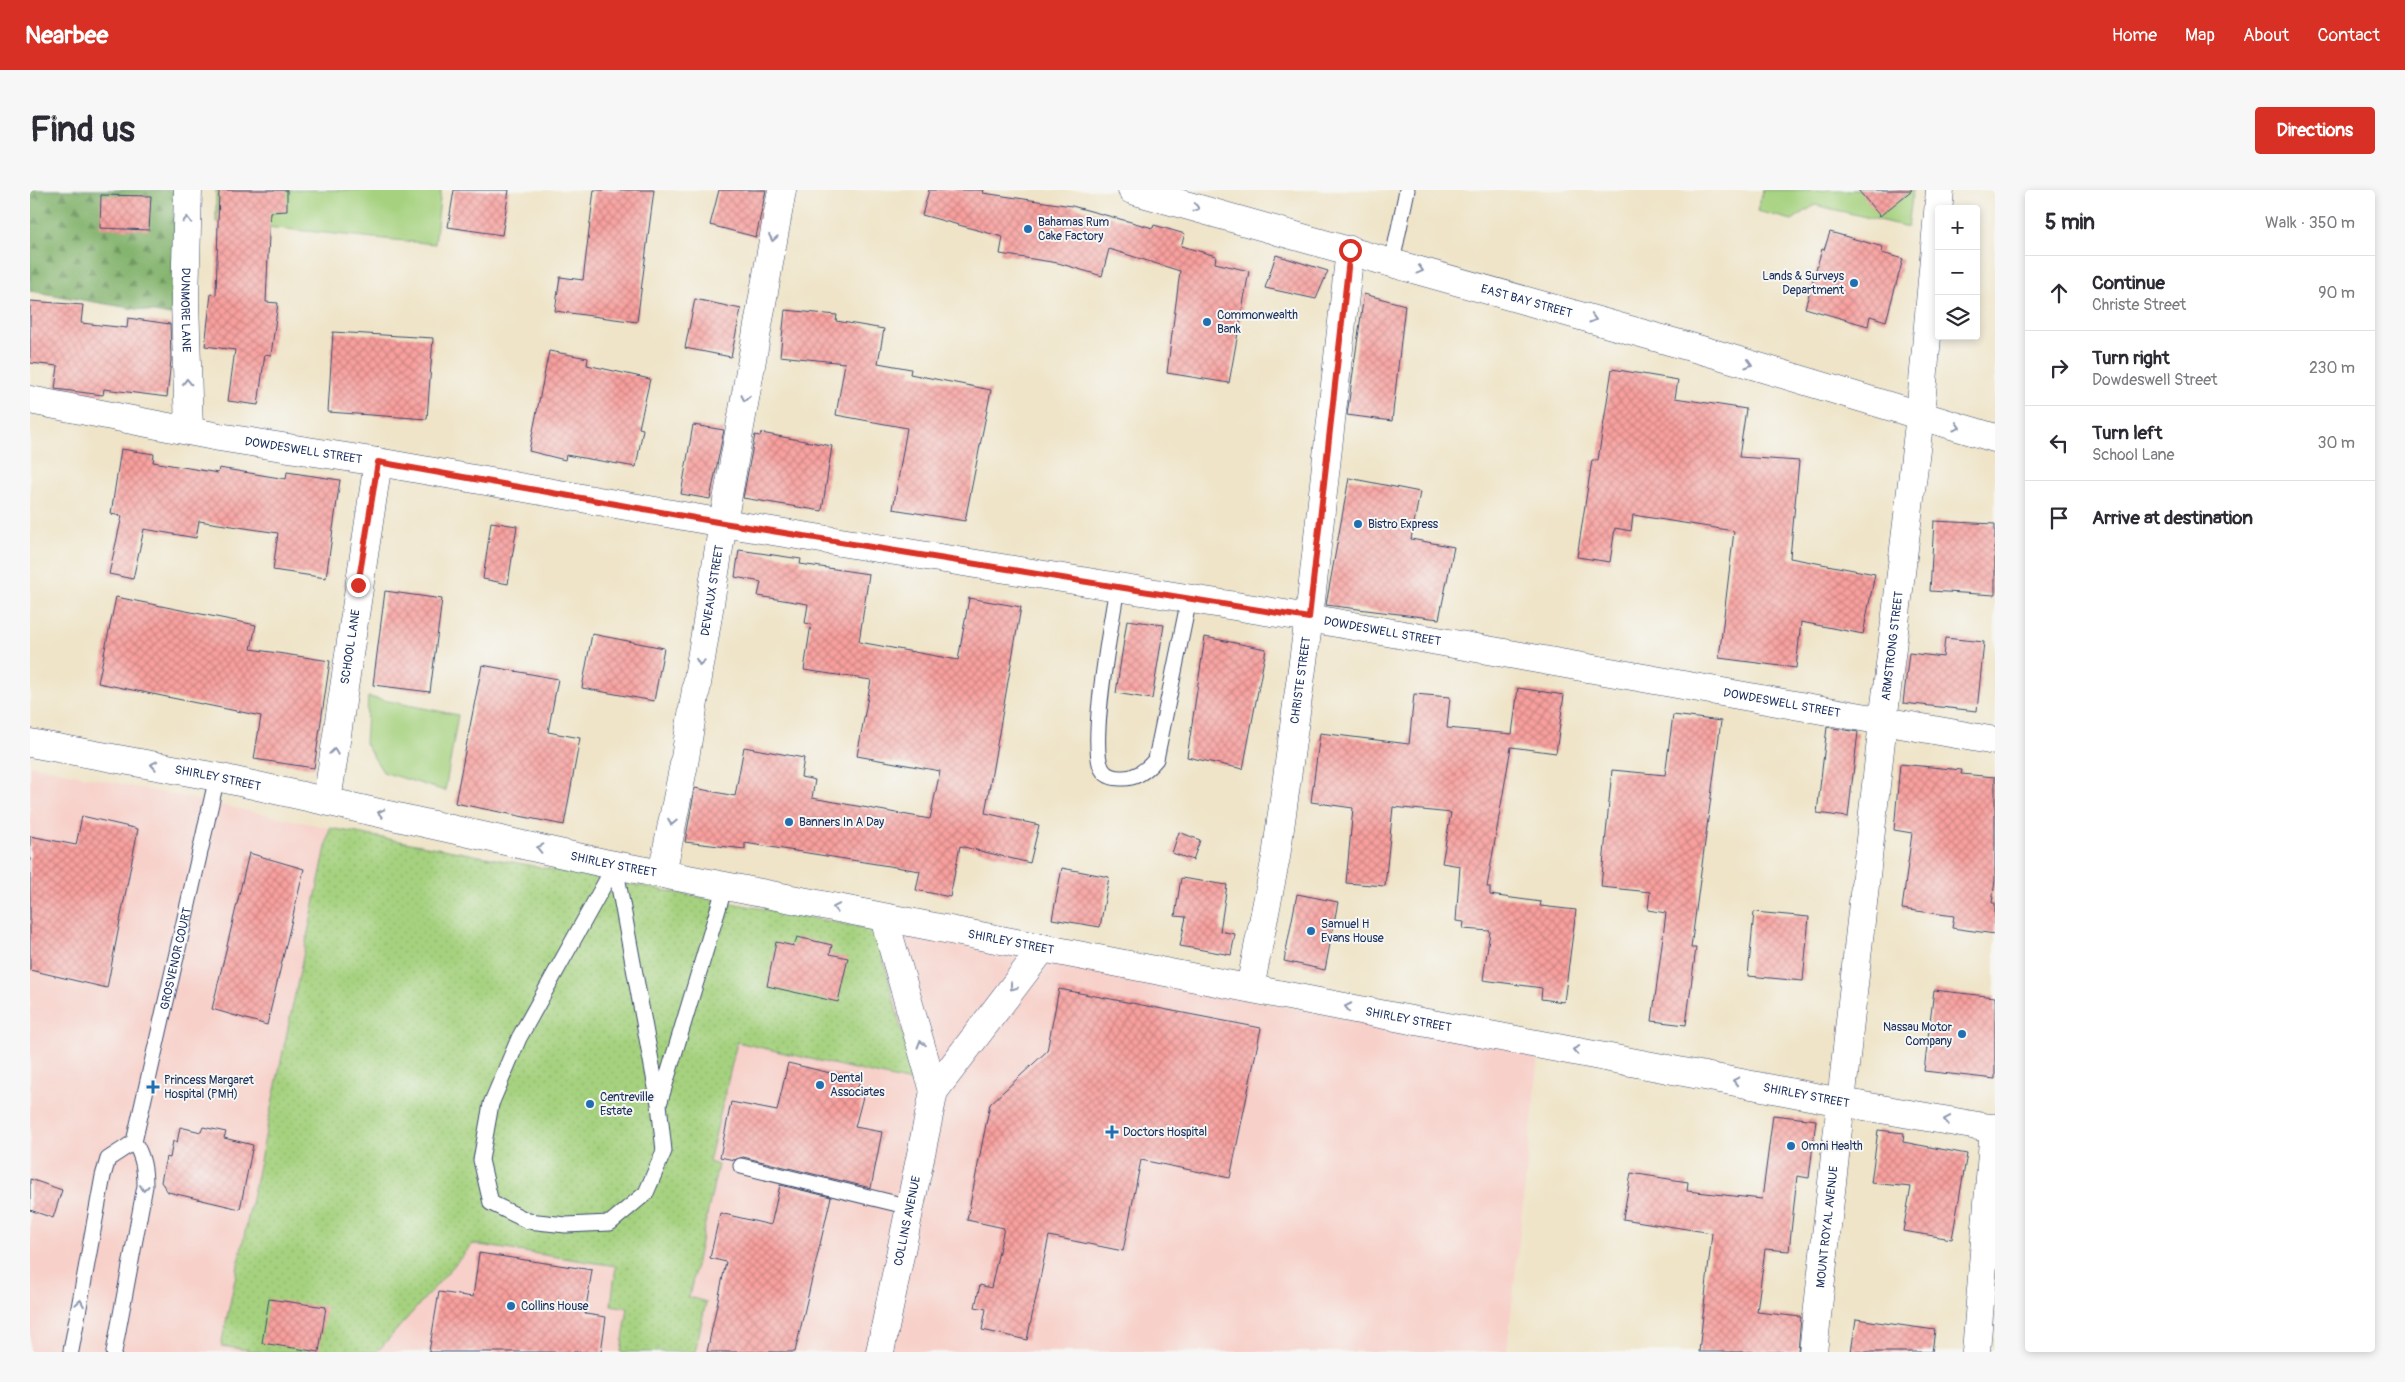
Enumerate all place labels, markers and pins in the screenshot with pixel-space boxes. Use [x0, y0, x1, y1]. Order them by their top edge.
place label: Bahamas Rum Cake Factory [1038, 215, 1109, 244]
marker: Bahamas Rum Cake Factory [1022, 223, 1034, 235]
place label: Lands & Surveys Department [1762, 269, 1845, 298]
marker: Lands & Surveys Department [1848, 277, 1860, 289]
place label: Commonwealth Bank [1217, 308, 1298, 337]
marker: Commonwealth Bank [1201, 316, 1213, 328]
place label: Bistro Express [1368, 517, 1439, 532]
marker: Bistro Express [1352, 518, 1364, 530]
place label: Banners In A Day [799, 815, 884, 830]
marker: Banners In A Day [783, 816, 795, 828]
place label: Samuel H Evans House [1321, 917, 1384, 946]
marker: Samuel H Evans House [1305, 925, 1317, 937]
place label: Nassau Motor Company [1883, 1020, 1953, 1049]
marker: Nassau Motor Company [1956, 1028, 1968, 1040]
place label: Dental Associates [830, 1071, 885, 1100]
place label: Princess Margaret Hospital (PMH) [164, 1073, 254, 1102]
marker: Dental Associates [814, 1079, 826, 1091]
marker: Princess Margaret Hospital (PMH) [146, 1080, 160, 1094]
place label: Centreville Estate [600, 1090, 654, 1119]
marker: Centreville Estate [584, 1098, 596, 1110]
marker: Doctors Hospital [1105, 1125, 1119, 1139]
place label: Doctors Hospital [1123, 1125, 1207, 1140]
place label: Omni Health [1801, 1139, 1863, 1154]
marker: Omni Health [1785, 1140, 1797, 1152]
place label: Collins House [521, 1299, 589, 1314]
marker: Collins House [505, 1300, 517, 1312]

